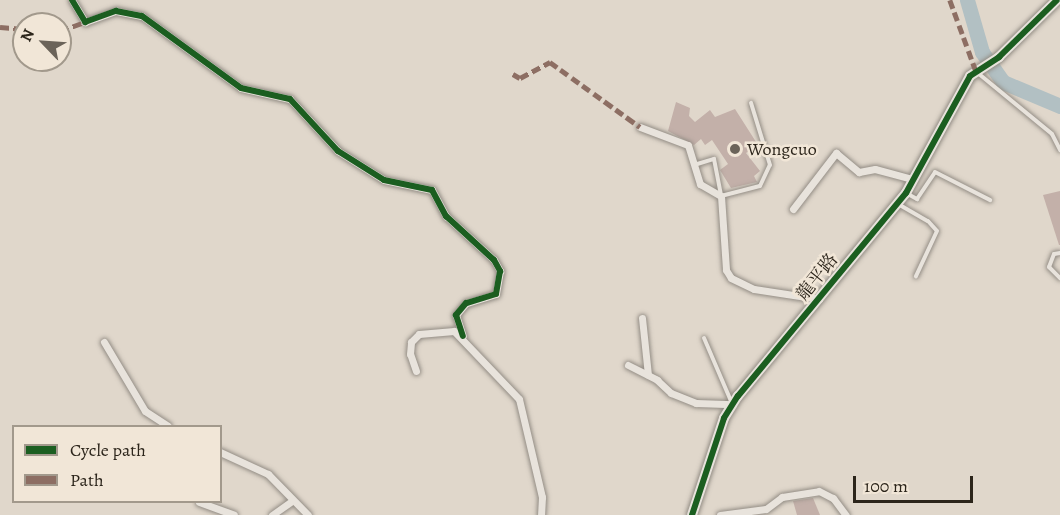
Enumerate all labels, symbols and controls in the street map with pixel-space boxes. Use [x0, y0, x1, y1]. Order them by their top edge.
north arrow [12, 12, 72, 72]
text: N [15, 25, 40, 45]
place label: Wongcuo [747, 138, 817, 160]
marker: Wongcuo [728, 142, 742, 156]
street label: 龍平路 [792, 249, 842, 305]
legend [12, 425, 222, 503]
text: Cycle path [70, 438, 146, 462]
scale bar [856, 464, 976, 502]
text: Path [70, 468, 104, 492]
text: 100 m [864, 474, 908, 498]

